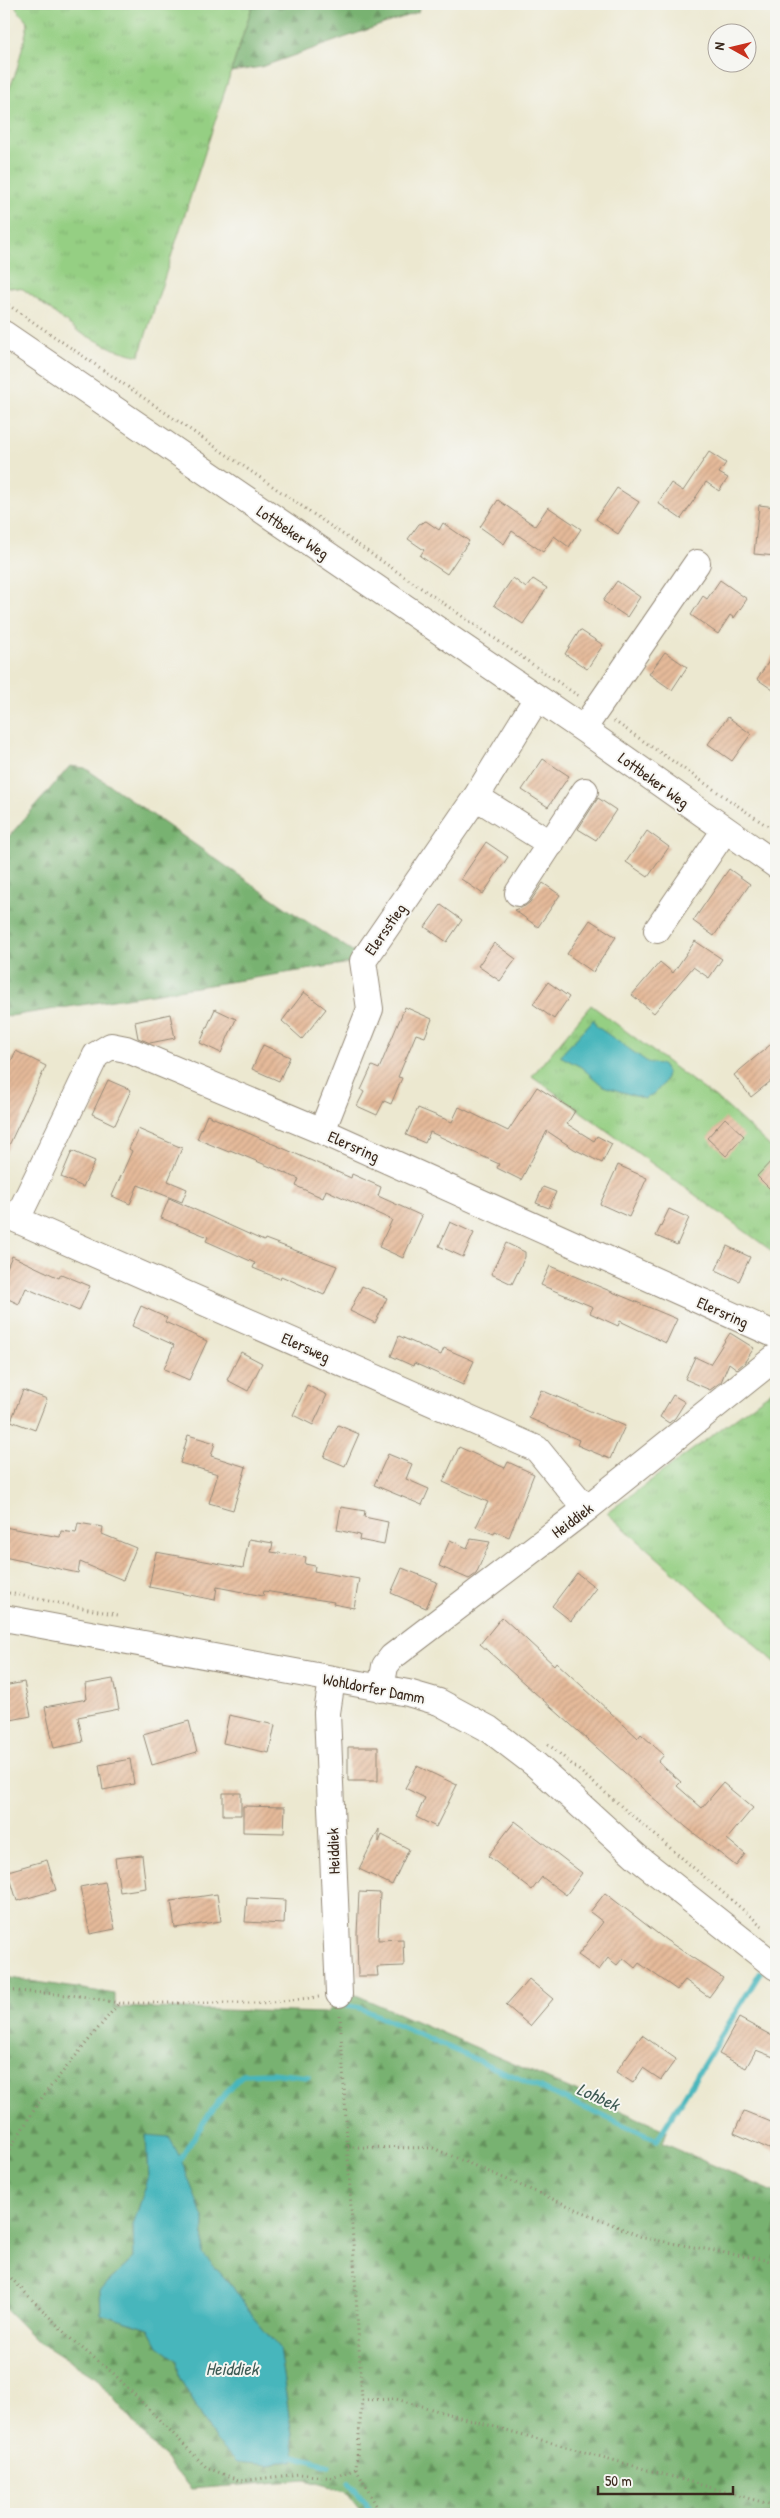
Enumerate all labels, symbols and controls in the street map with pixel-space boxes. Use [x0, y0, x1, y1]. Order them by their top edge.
north arrow [708, 22, 758, 72]
text: N [709, 41, 729, 51]
street label: Lottbeker Weg [253, 500, 333, 564]
street label: Lottbeker Weg [614, 747, 694, 813]
street label: Elersstieg [359, 899, 411, 959]
street label: Elersring [325, 1125, 383, 1167]
street label: Elersring [694, 1291, 752, 1333]
street label: Elersweg [278, 1327, 334, 1367]
street label: Heiddiek [547, 1497, 597, 1543]
street label: Wohldorfer Damm [321, 1667, 427, 1709]
street label: Heiddiek [321, 1827, 345, 1875]
water label: Lohbek [573, 2076, 625, 2117]
water label: Heiddiek [206, 2356, 260, 2381]
scale bar [598, 2463, 732, 2495]
text: 50 m [605, 2470, 632, 2491]

